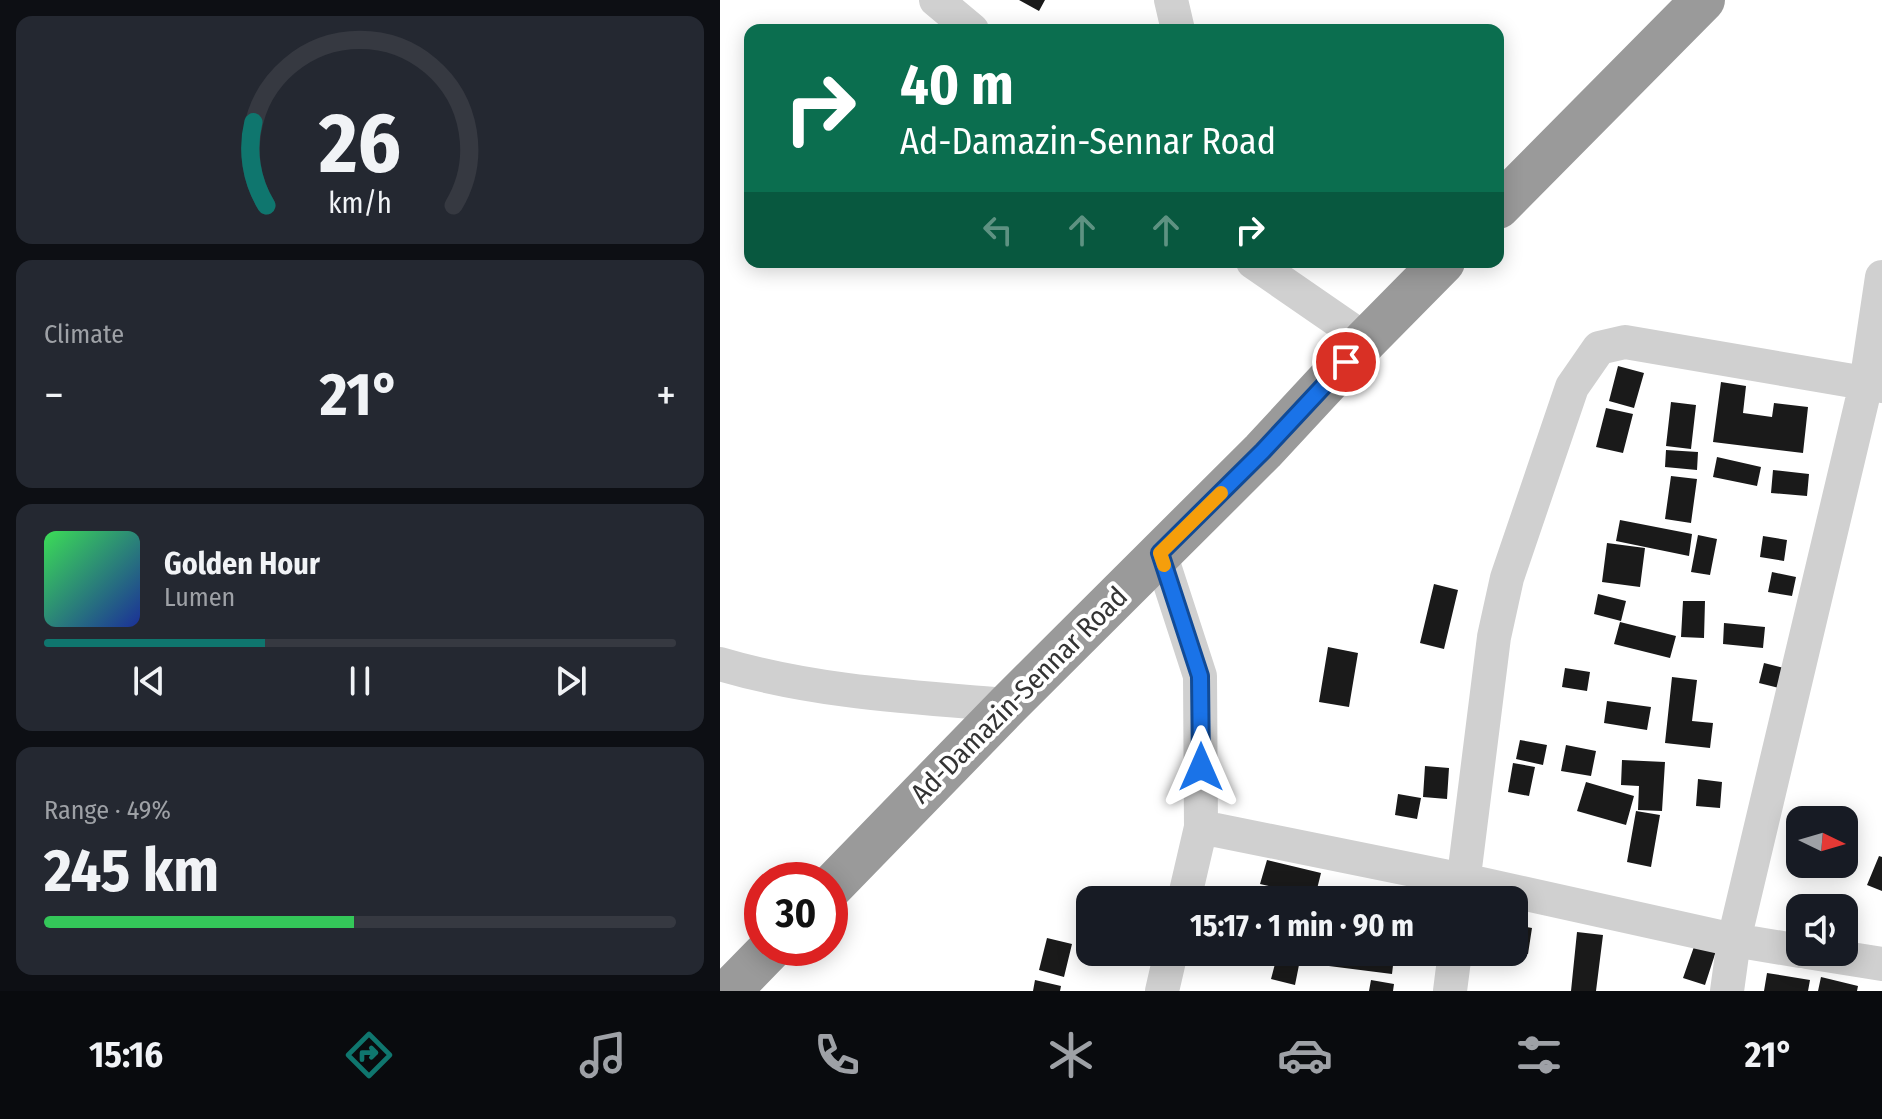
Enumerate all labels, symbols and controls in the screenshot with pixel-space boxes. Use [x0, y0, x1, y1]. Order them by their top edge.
text: 40 m [900, 52, 1014, 119]
icon: right [768, 56, 872, 160]
text: 26 [318, 93, 401, 193]
text: Ad-Damazin-Sennar Road [900, 120, 1276, 164]
text: km/h [328, 186, 392, 221]
icon: left [976, 208, 1020, 252]
icon: ahead [1060, 208, 1104, 252]
icon: ahead [1144, 208, 1188, 252]
icon: right [1228, 208, 1272, 252]
text: Climate [44, 319, 124, 350]
pin [1312, 328, 1380, 396]
icon: arrive [1324, 340, 1368, 384]
text: 21° [320, 359, 400, 431]
text: − [44, 369, 64, 422]
text: + [656, 369, 676, 422]
text: Golden Hour [164, 546, 320, 582]
street label: Ad-Damazin-Sennar Road [904, 580, 1134, 810]
text: Lumen [164, 582, 235, 613]
icon: previous [127, 659, 171, 703]
icon: pause [338, 659, 382, 703]
icon: next [549, 659, 593, 703]
position arrow [1159, 725, 1243, 809]
text: Range · 49% [44, 795, 171, 826]
north arrow [1786, 806, 1858, 878]
map controls [1786, 806, 1858, 966]
text: 245 km [44, 835, 219, 907]
speed limit sign: 30 [744, 862, 848, 966]
button: sound [1786, 894, 1858, 966]
text: 15:17 · 1 min · 90 m [1190, 908, 1414, 944]
icon: directions [341, 1027, 397, 1083]
icon: music [575, 1027, 631, 1083]
icon: phone [809, 1027, 865, 1083]
icon: climate [1043, 1027, 1099, 1083]
icon: car [1277, 1027, 1333, 1083]
icon: filters [1511, 1027, 1567, 1083]
text: 15:16 [89, 1033, 163, 1077]
text: 21° [1745, 1033, 1793, 1077]

